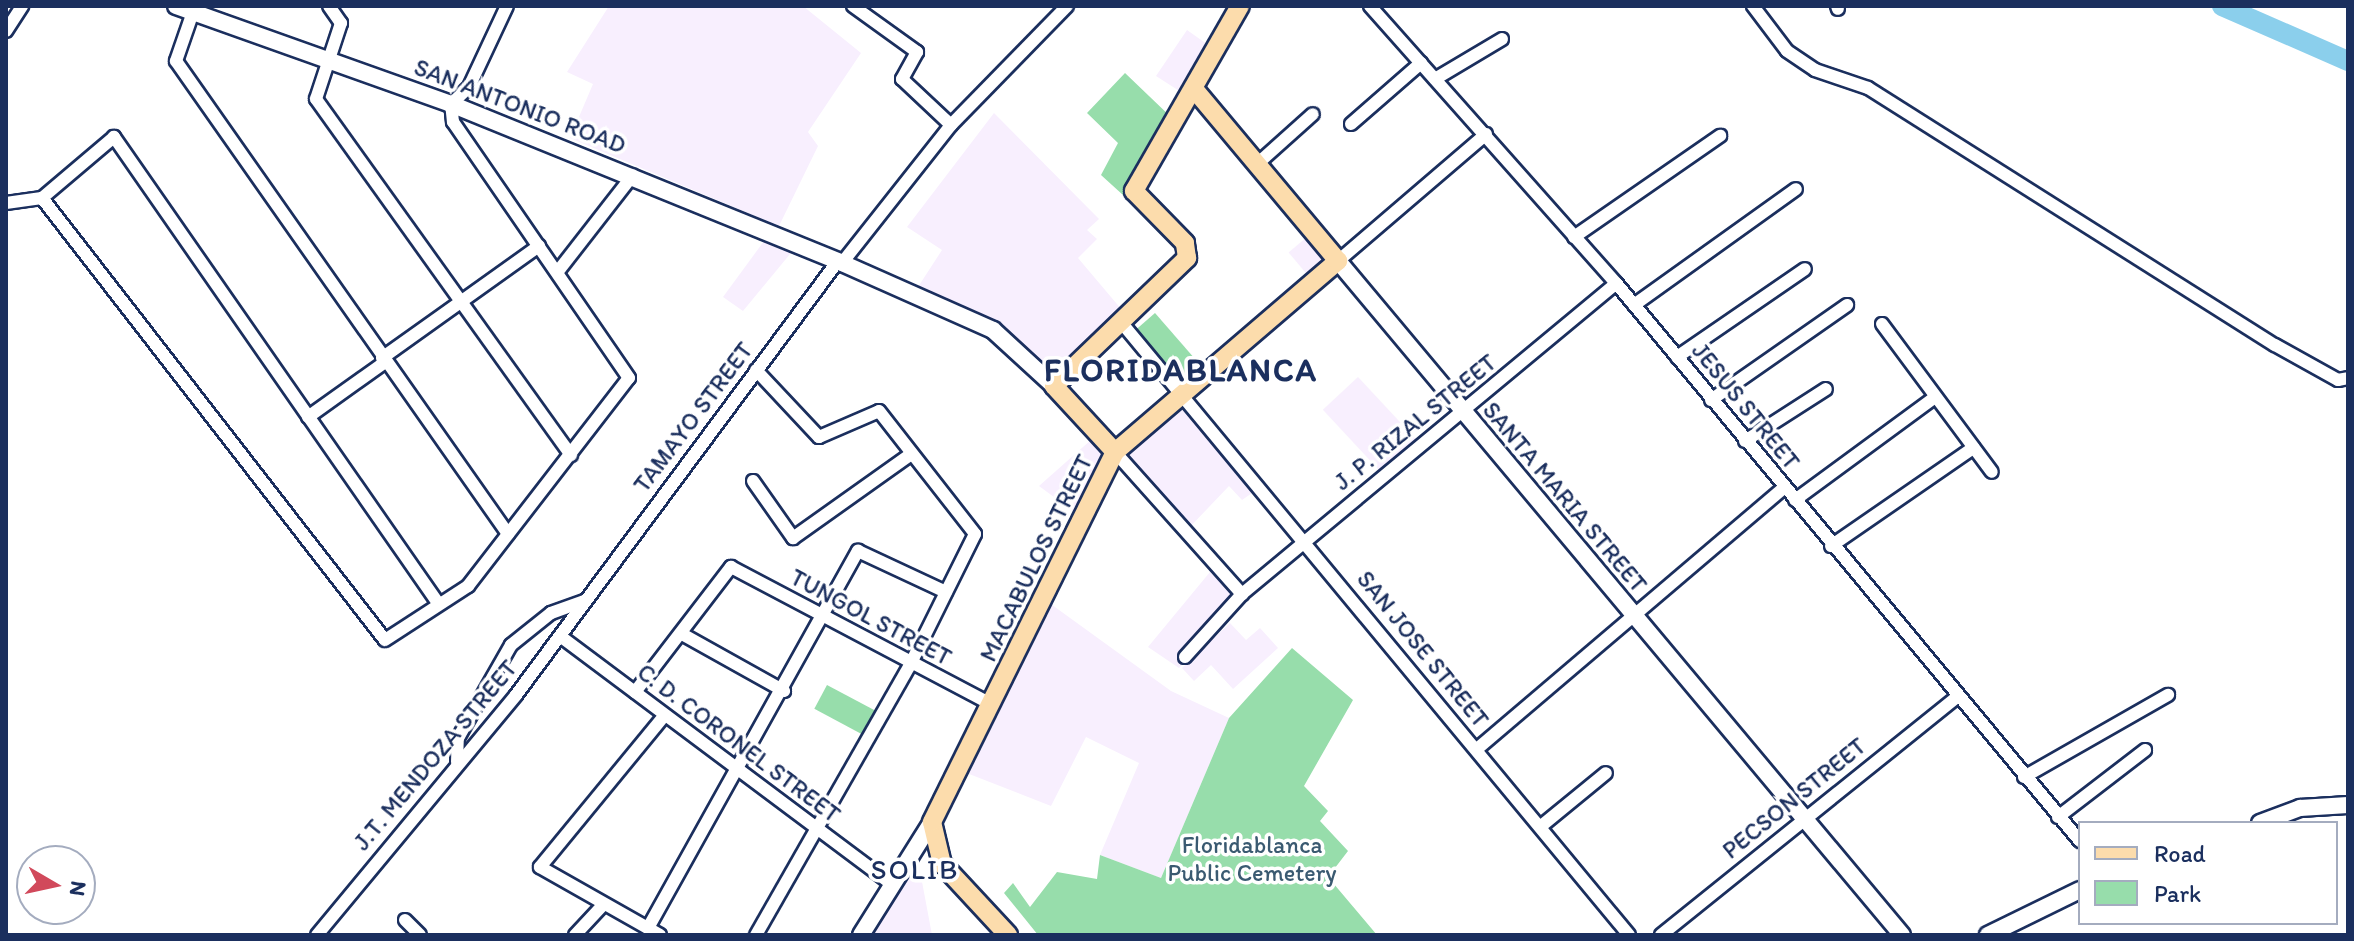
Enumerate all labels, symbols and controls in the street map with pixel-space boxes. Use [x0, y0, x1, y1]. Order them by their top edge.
street label: SAN ANTONIO ROAD [411, 53, 629, 159]
street label: TAMAYO STREET [627, 336, 759, 498]
street label: JESUS STREET [1686, 337, 1806, 475]
street label: J. P. RIZAL STREET [1328, 348, 1502, 496]
district label: FLORIDABLANCA [1046, 351, 1316, 389]
street label: SANTA MARIA STREET [1478, 397, 1652, 597]
street label: MACABULOS STREET [973, 450, 1099, 666]
street label: TUNGOL STREET [785, 562, 957, 672]
street label: SAN JOSE STREET [1351, 565, 1495, 733]
street label: J.T. MENDOZA STREET [347, 654, 523, 856]
street label: C. D. CORONEL STREET [631, 657, 847, 829]
street label: PECSON STREET [1716, 731, 1872, 865]
legend [2078, 821, 2338, 925]
park label: Floridablanca Public Cemetery [1168, 831, 1336, 887]
text: Road [2154, 839, 2206, 868]
north arrow [16, 845, 96, 925]
district label: SOLIB [872, 852, 958, 886]
text: N [64, 879, 93, 898]
text: Park [2154, 879, 2201, 908]

